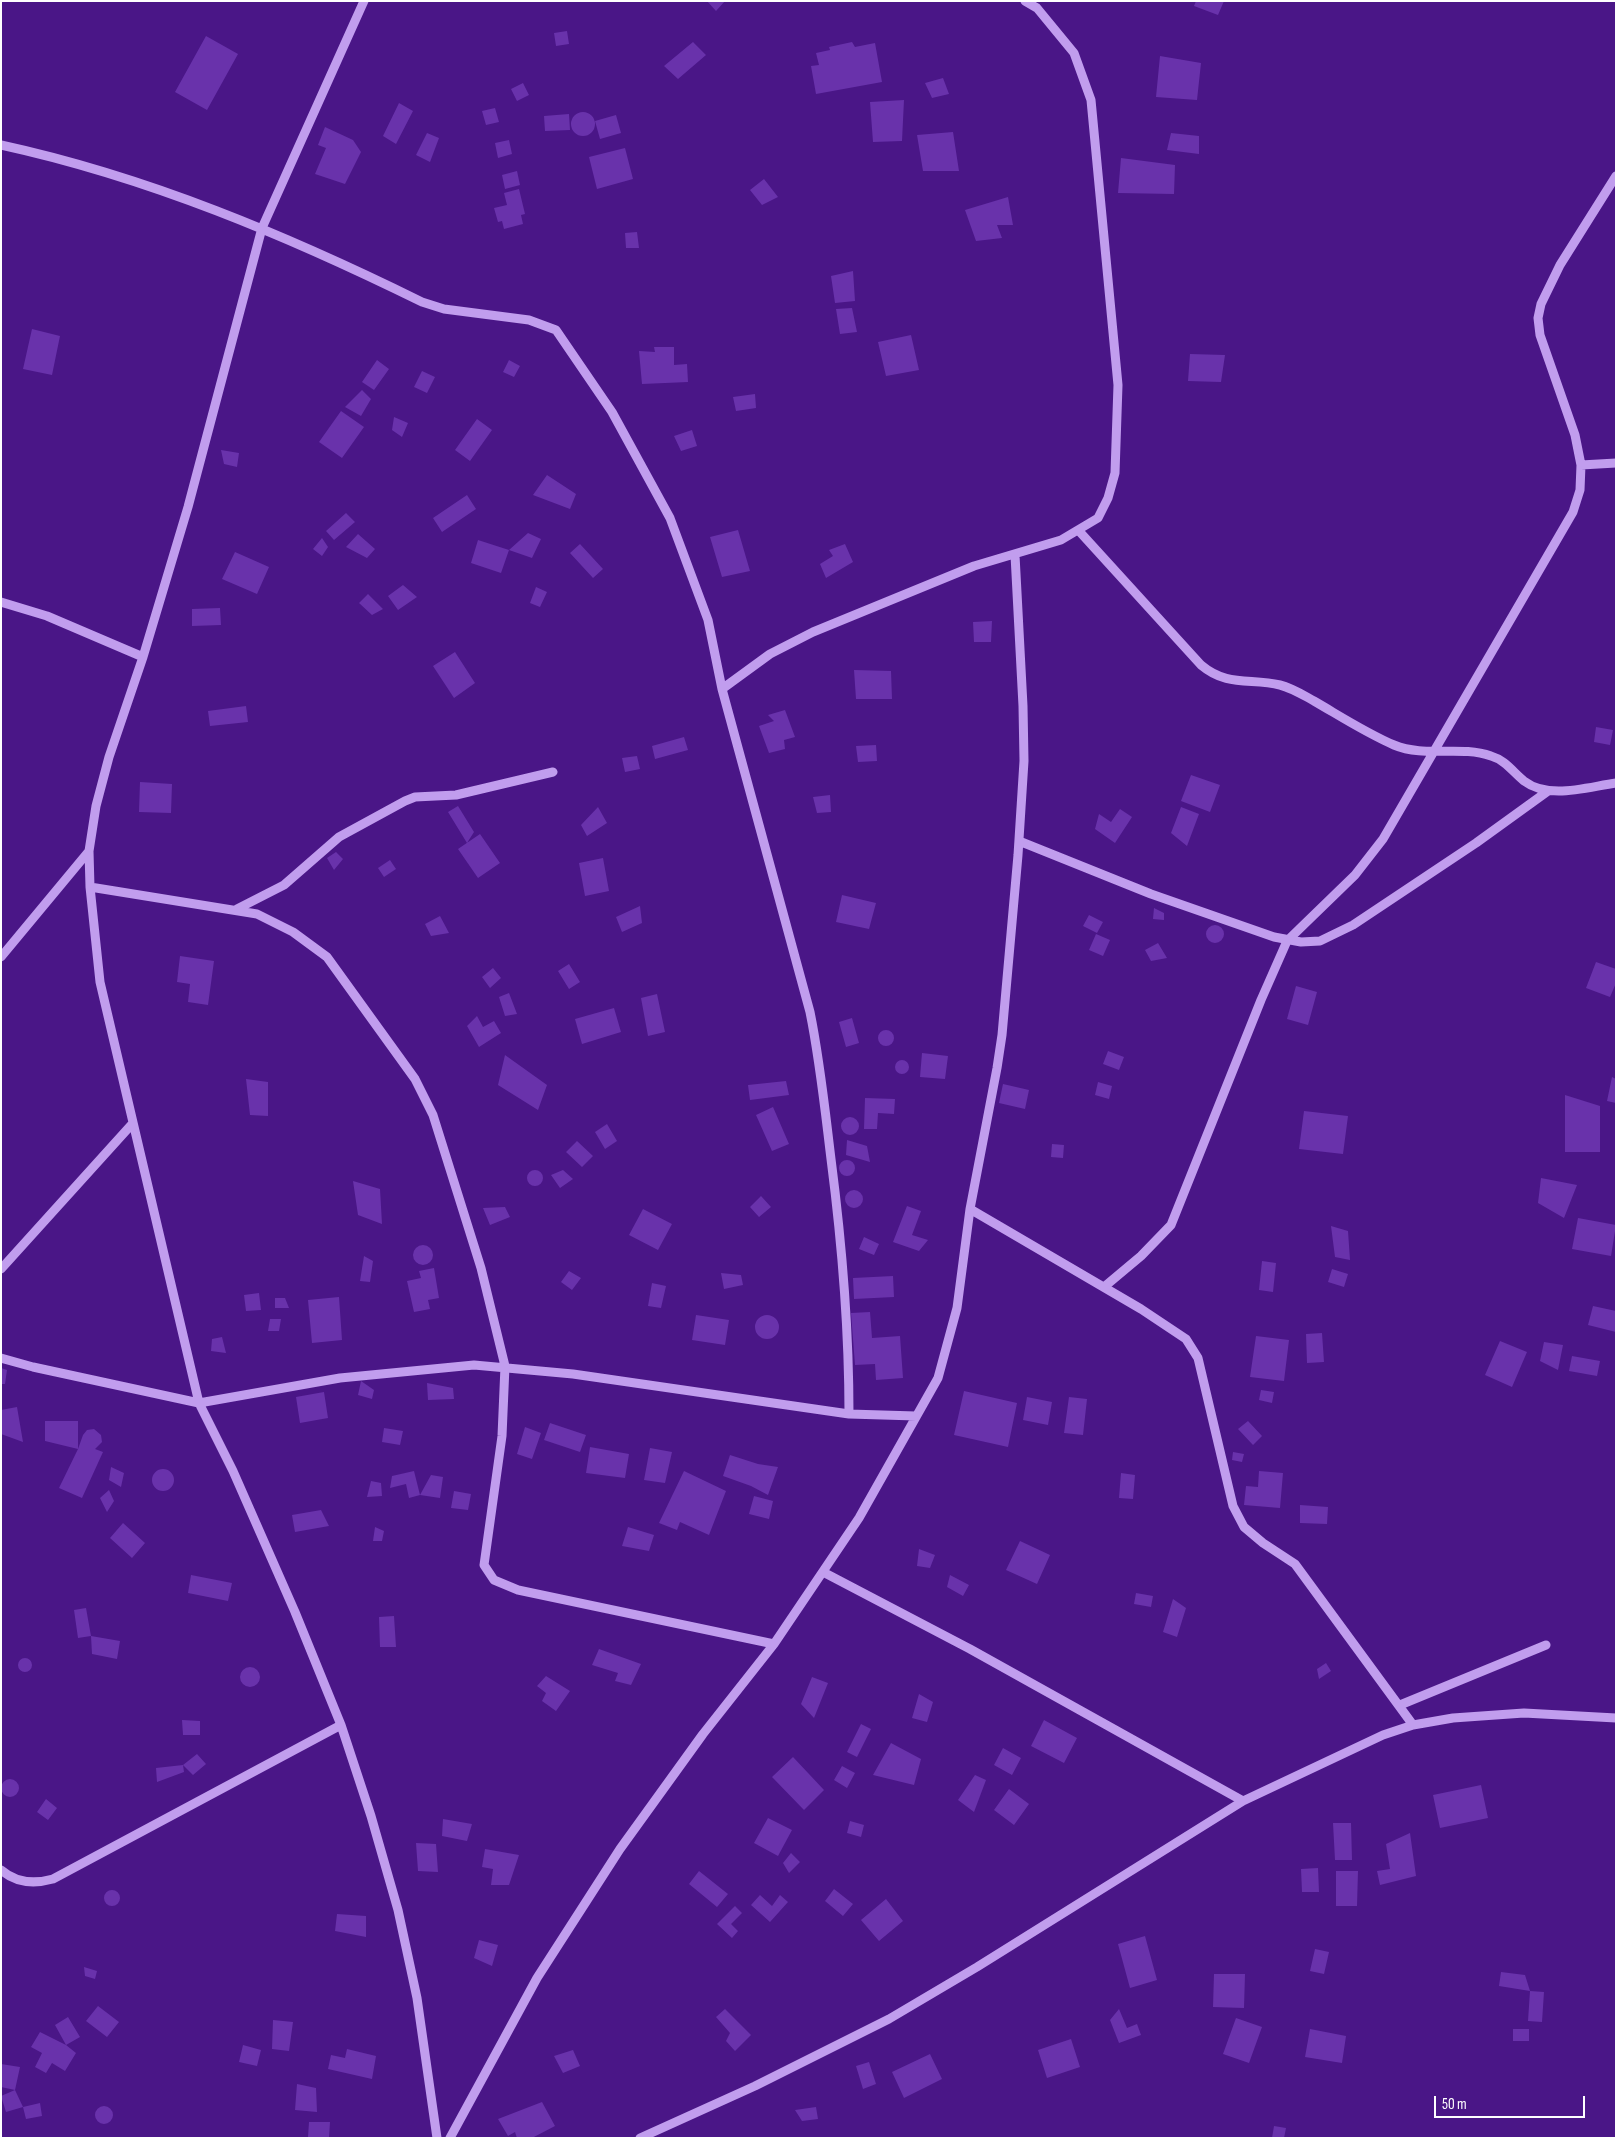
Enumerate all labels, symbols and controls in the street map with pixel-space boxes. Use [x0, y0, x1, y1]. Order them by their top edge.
scale bar [1437, 2086, 1588, 2118]
text: 50 m [1442, 2095, 1467, 2114]

